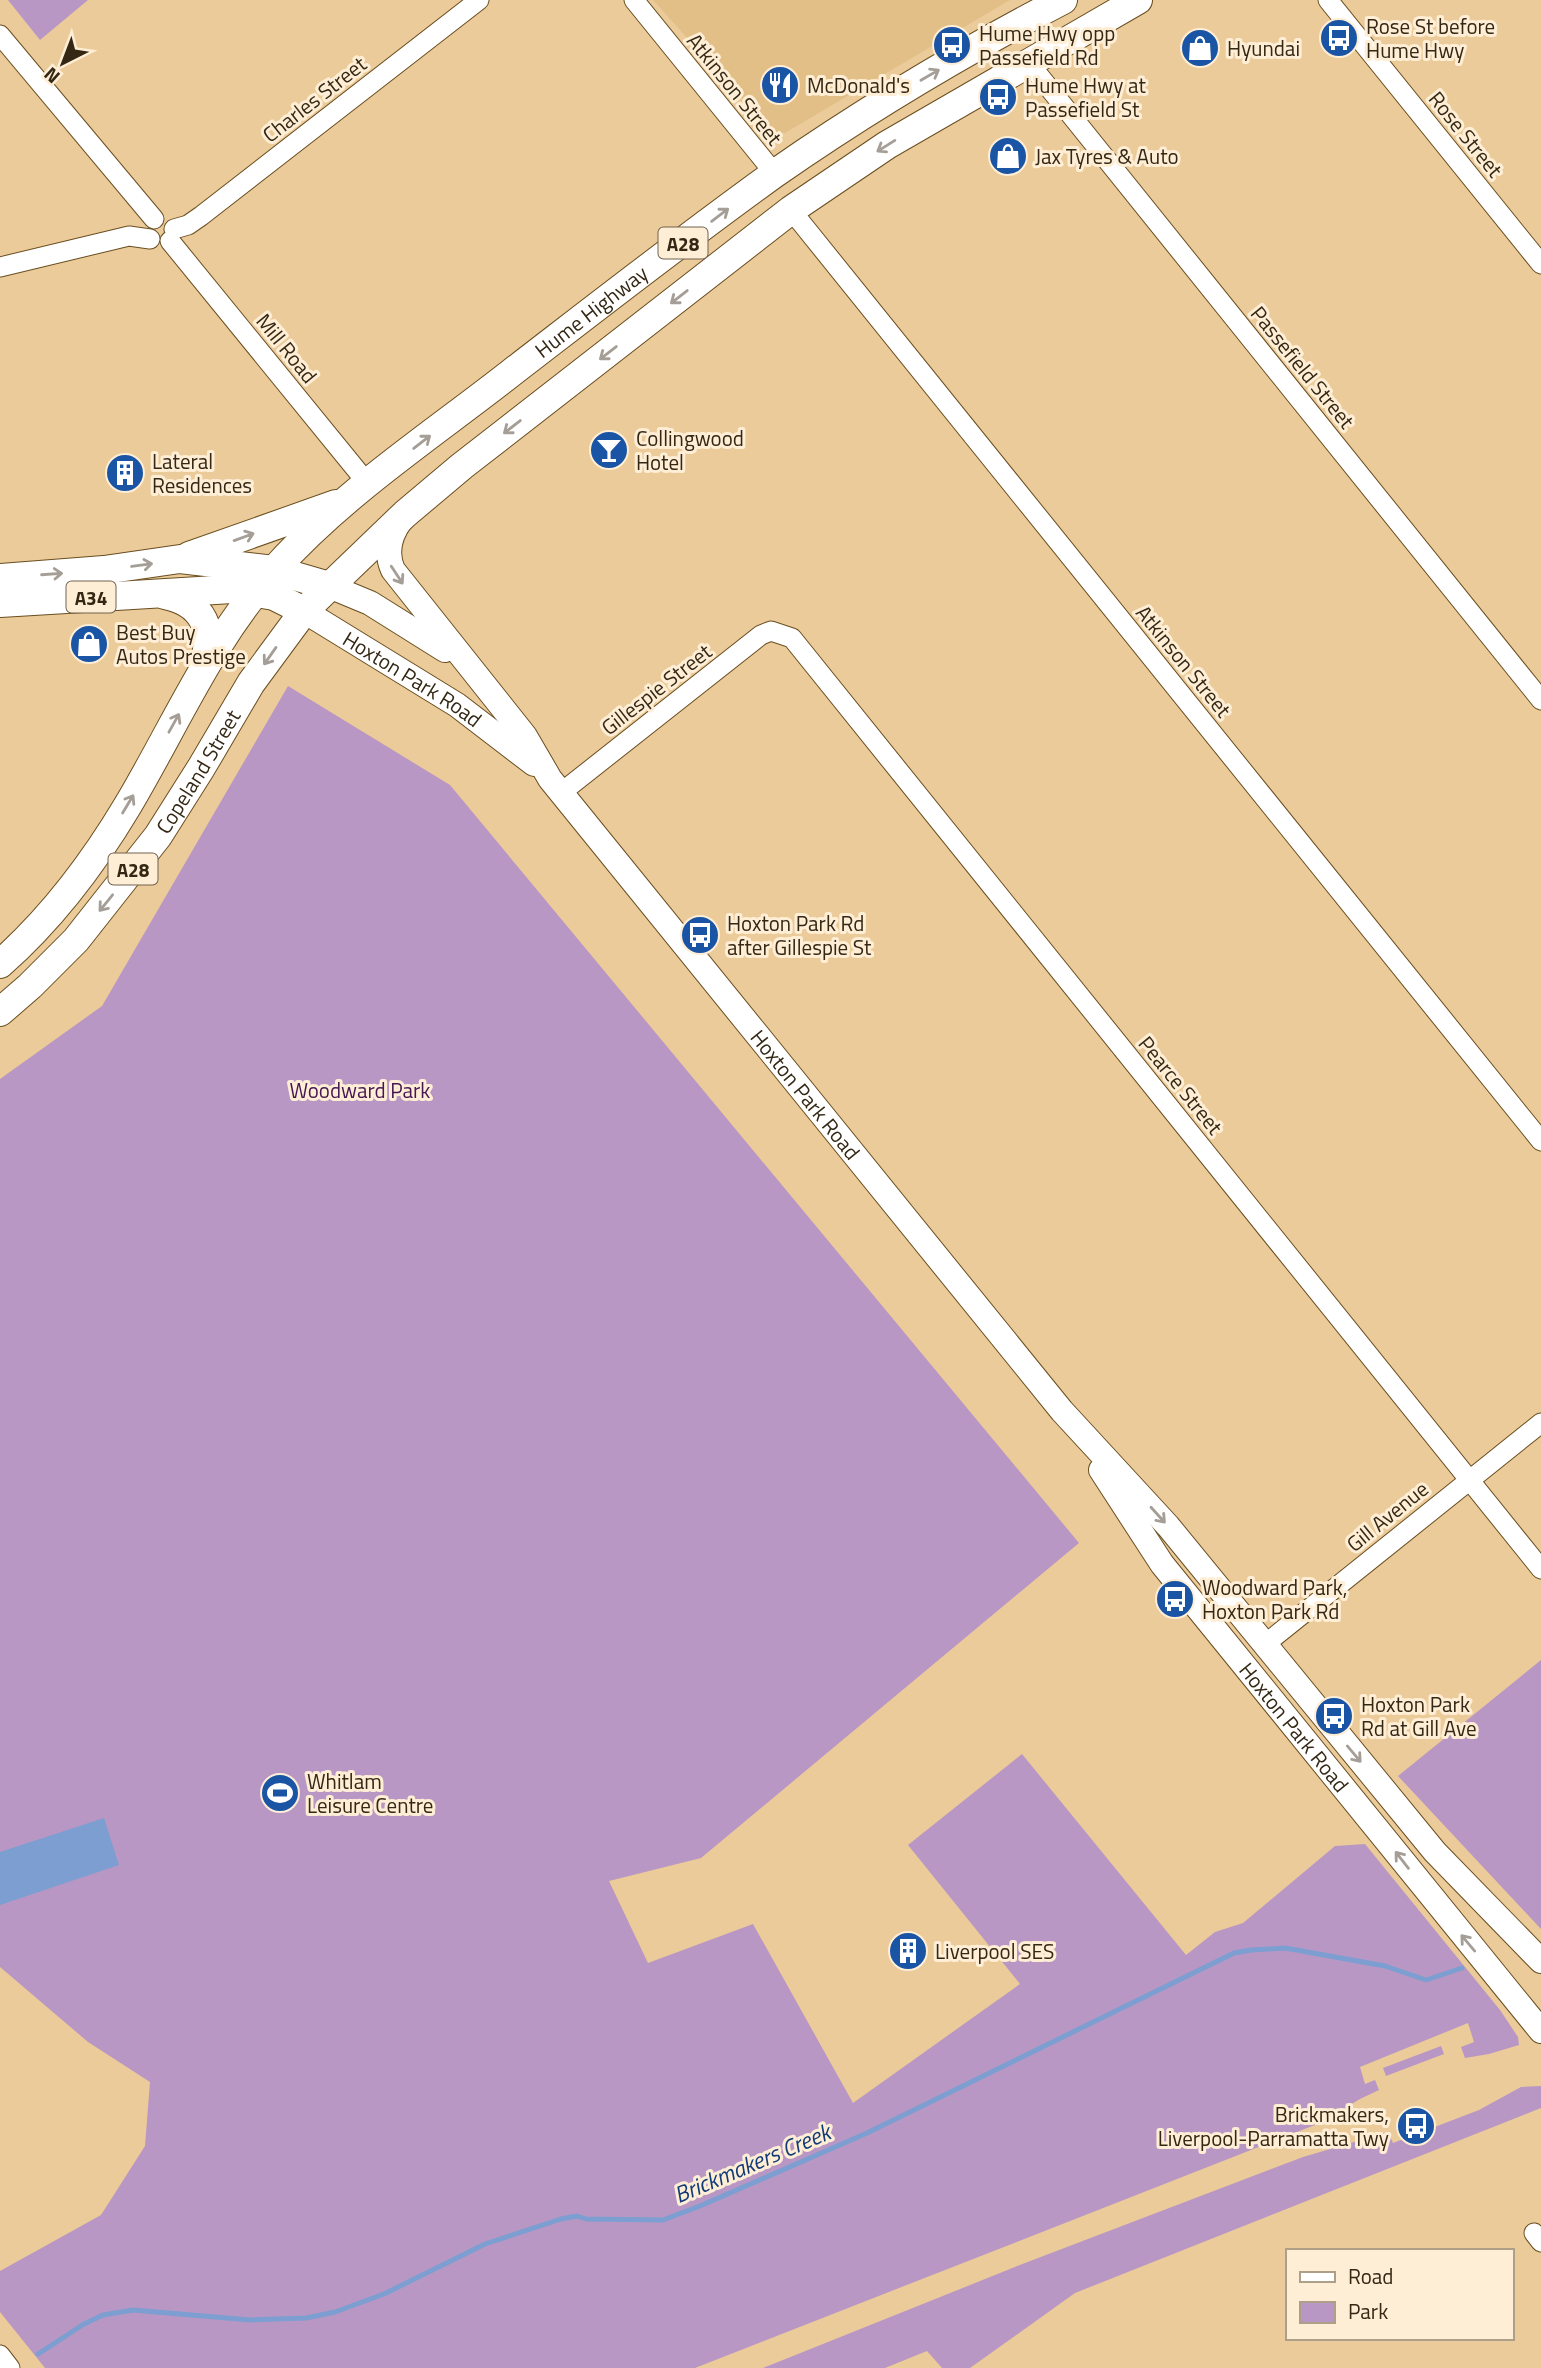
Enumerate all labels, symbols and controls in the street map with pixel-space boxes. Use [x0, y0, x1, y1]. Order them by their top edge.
place label: Rose St before Hume Hwy [1366, 10, 1495, 66]
place label: Hume Hwy opp Passefield Rd [979, 17, 1115, 73]
bus stop icon: Rose St before Hume Hwy [1318, 17, 1360, 59]
bus stop icon: Hume Hwy opp Passefield Rd [931, 24, 973, 66]
street label: Atkinson Street [680, 26, 791, 153]
shop icon: Hyundai [1179, 27, 1221, 69]
north arrow [28, 28, 98, 98]
place label: Hyundai [1227, 32, 1300, 64]
street label: Charles Street [255, 48, 373, 150]
text: N [37, 61, 66, 91]
restaurant icon: McDonald's [759, 64, 801, 106]
one-way arrow [919, 68, 939, 82]
place label: McDonald's [807, 69, 910, 101]
place label: Hume Hwy at Passefield St [1025, 69, 1147, 125]
bus stop icon: Hume Hwy at Passefield St [977, 76, 1019, 118]
street label: Rose Street [1421, 84, 1511, 185]
shop icon: Jax Tyres & Auto [987, 135, 1029, 177]
one-way arrow [876, 140, 896, 154]
place label: Jax Tyres & Auto [1035, 140, 1179, 172]
one-way arrow [710, 208, 729, 222]
road number: A28 [658, 228, 708, 258]
street label: Hume Highway [528, 257, 655, 365]
one-way arrow [671, 289, 689, 304]
street label: Passefield Street [1243, 299, 1363, 436]
street label: Mill Road [249, 306, 325, 390]
one-way arrow [599, 345, 618, 360]
one-way arrow [503, 420, 521, 435]
place label: Collingwood Hotel [636, 422, 744, 478]
bar icon: Collingwood Hotel [588, 429, 630, 471]
one-way arrow [413, 434, 431, 449]
place label: Lateral Residences [152, 445, 252, 501]
building icon: Lateral Residences [104, 452, 146, 494]
one-way arrow [233, 529, 255, 542]
one-way arrow [130, 558, 153, 571]
one-way arrow [390, 565, 405, 584]
one-way arrow [40, 567, 63, 580]
road number: A34 [66, 582, 116, 612]
street label: Atkinson Street [1129, 598, 1240, 725]
place label: Best Buy Autos Prestige [116, 616, 246, 672]
shop icon: Best Buy Autos Prestige [68, 623, 110, 665]
street label: Hoxton Park Road [337, 623, 489, 735]
street label: Gillespie Street [594, 635, 719, 742]
one-way arrow [263, 646, 277, 665]
street label: Copeland Street [147, 703, 248, 840]
one-way arrow [167, 714, 181, 734]
one-way arrow [122, 794, 136, 814]
road number: A28 [108, 854, 158, 884]
one-way arrow [98, 893, 114, 911]
place label: Hoxton Park Rd after Gillespie St [727, 907, 872, 963]
bus stop icon: Hoxton Park Rd after Gillespie St [679, 914, 721, 956]
street label: Hoxton Park Road [743, 1023, 868, 1166]
street label: Pearce Street [1131, 1029, 1231, 1142]
park label: Woodward Park [290, 1074, 430, 1106]
street label: Gill Avenue [1339, 1473, 1435, 1559]
one-way arrow [1150, 1506, 1166, 1524]
place label: Woodward Park, Hoxton Park Rd [1202, 1571, 1348, 1627]
bus stop icon: Woodward Park, Hoxton Park Rd [1154, 1578, 1196, 1620]
street label: Hoxton Park Road [1232, 1655, 1357, 1799]
place label: Hoxton Park Rd at Gill Ave [1361, 1688, 1477, 1744]
bus stop icon: Hoxton Park Rd at Gill Ave [1313, 1695, 1355, 1737]
one-way arrow [1346, 1745, 1362, 1763]
place label: Whitlam Leisure Centre [307, 1765, 433, 1821]
sports icon: Whitlam Leisure Centre [259, 1772, 301, 1814]
one-way arrow [1394, 1851, 1409, 1870]
building icon: Liverpool SES [887, 1930, 929, 1972]
one-way arrow [1461, 1934, 1476, 1952]
place label: Liverpool SES [935, 1935, 1054, 1967]
place label: Brickmakers, Liverpool-Parramatta Twy [1158, 2098, 1389, 2154]
bus stop icon: Brickmakers, Liverpool-Parramatta Twy [1395, 2105, 1437, 2147]
water label: Brickmakers Creek [668, 2113, 838, 2212]
legend [1286, 2249, 1513, 2340]
text: Road [1348, 2260, 1393, 2292]
text: Park [1348, 2295, 1388, 2327]

